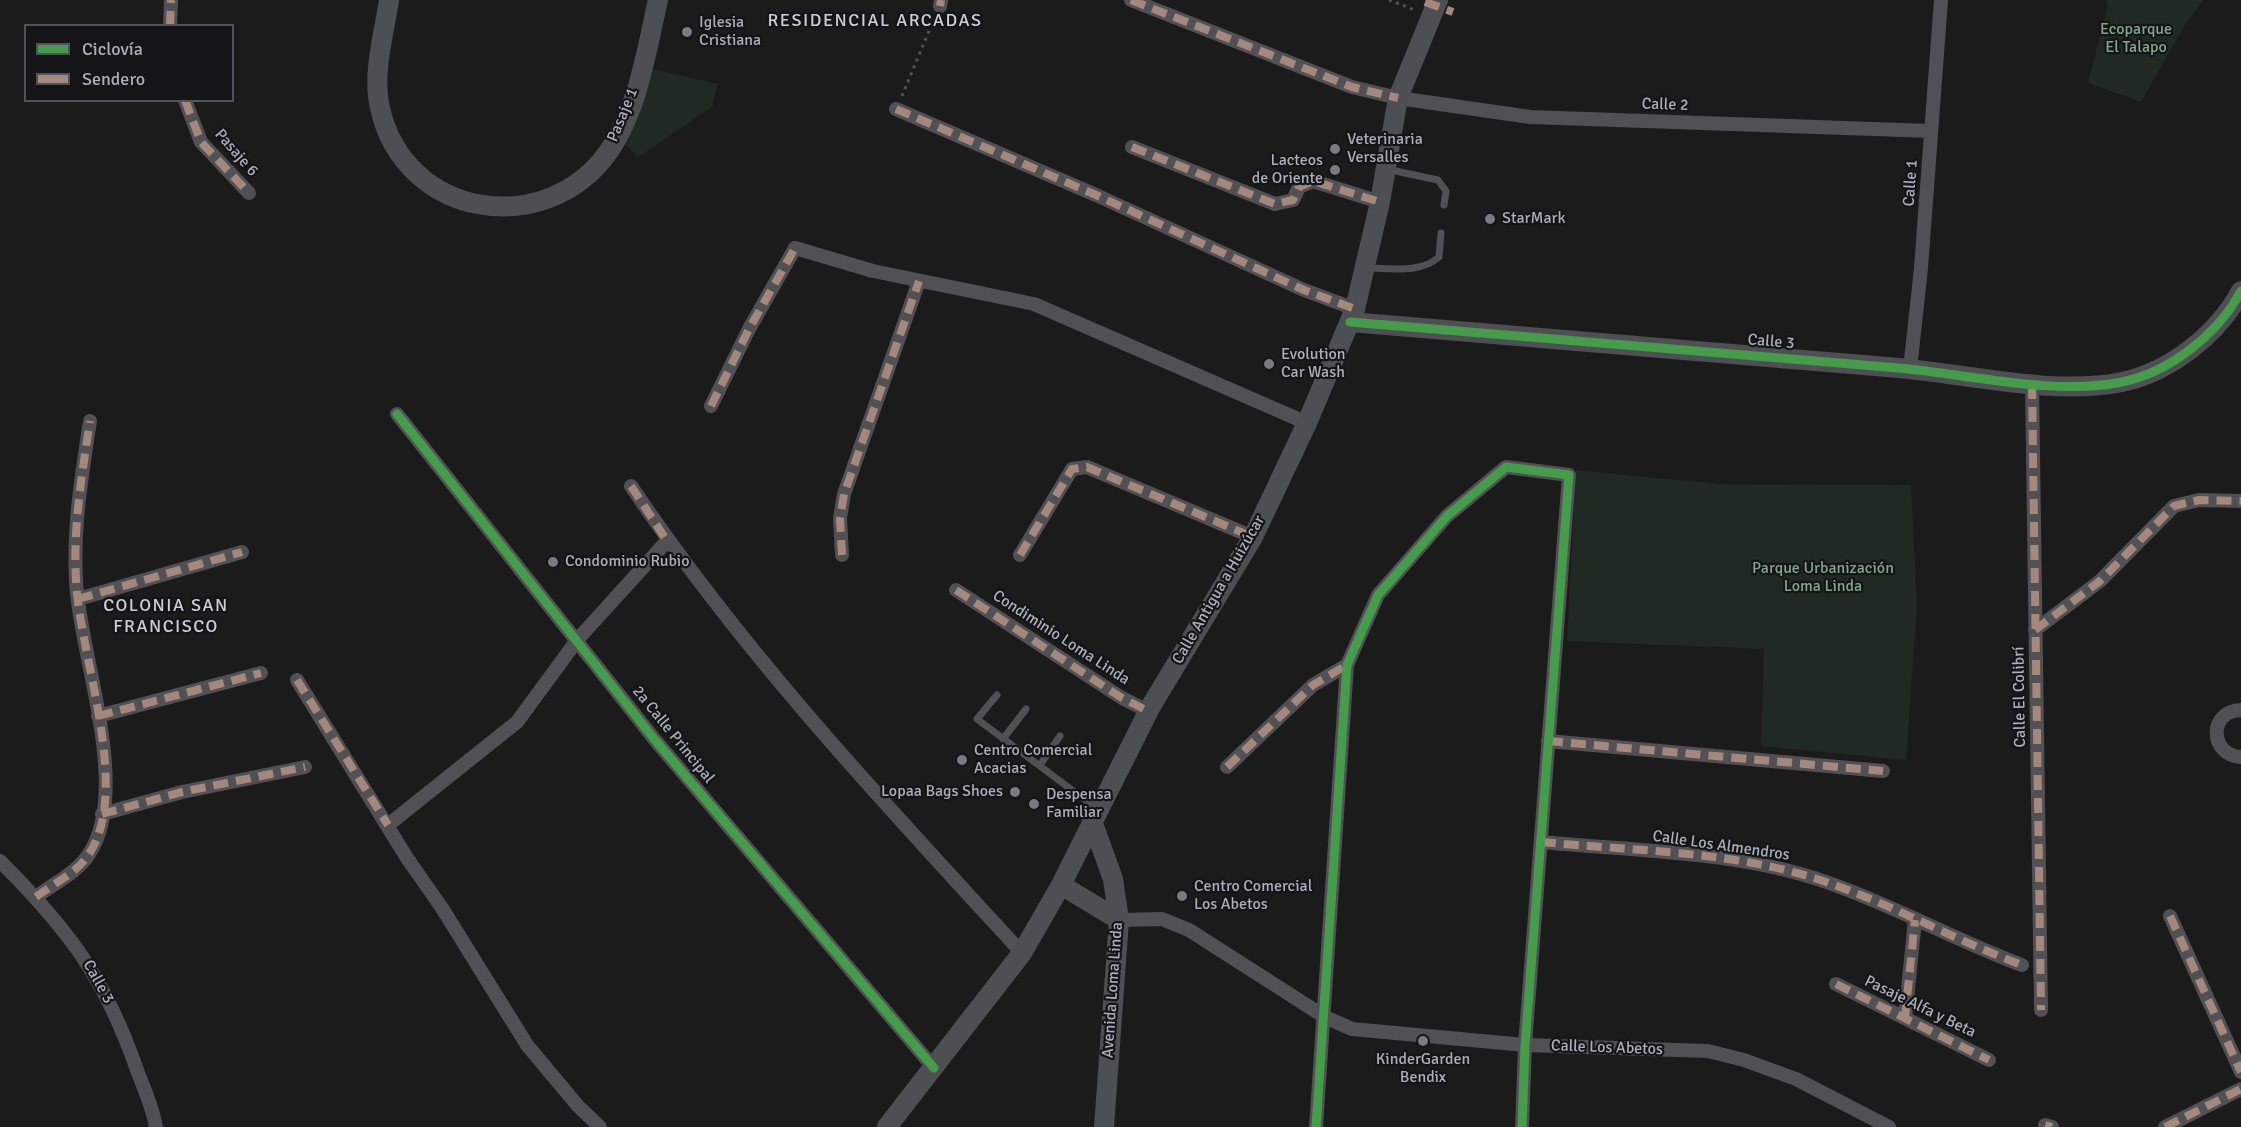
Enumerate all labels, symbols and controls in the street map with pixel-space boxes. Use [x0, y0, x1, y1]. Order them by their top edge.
district label: RESIDENCIAL ARCADAS [767, 10, 983, 32]
place label: Iglesia Cristiana [699, 13, 761, 51]
park label: Ecoparque El Talapo [2100, 20, 2172, 58]
legend [24, 24, 234, 102]
marker: Iglesia Cristiana [680, 25, 694, 39]
text: Ciclovía [82, 38, 143, 60]
text: Sendero [82, 68, 145, 90]
street label: Pasaje 1 [603, 85, 643, 145]
street label: Calle 2 [1641, 95, 1689, 115]
street label: Pasaje 6 [210, 125, 262, 181]
place label: Veterinaria Versalles [1347, 130, 1423, 168]
marker: Veterinaria Versalles [1328, 142, 1342, 156]
place label: Lacteos de Oriente [1252, 151, 1323, 189]
street label: Calle 1 [1900, 159, 1922, 207]
marker: Lacteos de Oriente [1328, 163, 1342, 177]
place label: StarMark [1502, 209, 1565, 229]
marker: StarMark [1483, 212, 1497, 226]
street label: Calle 3 [1747, 330, 1795, 354]
place label: Evolution Car Wash [1281, 345, 1346, 383]
marker: Evolution Car Wash [1262, 357, 1276, 371]
street label: Calle Antigua a Huizúcar [1169, 512, 1269, 668]
place label: Condominio Rubio [565, 552, 689, 572]
marker: Condominio Rubio [546, 555, 560, 569]
park label: Parque Urbanización Loma Linda [1752, 559, 1894, 597]
street label: Condiminio Loma Linda [989, 586, 1133, 690]
district label: COLONIA SAN FRANCISCO [103, 595, 229, 638]
street label: Calle El Colibrí [2010, 646, 2030, 748]
street label: 2a Calle Principal [628, 682, 718, 788]
place label: Centro Comercial Acacias [974, 741, 1092, 779]
marker: Centro Comercial Acacias [955, 753, 969, 767]
place label: Lopaa Bags Shoes [881, 782, 1003, 802]
marker: Lopaa Bags Shoes [1008, 785, 1022, 799]
place label: Despensa Familiar [1046, 785, 1112, 823]
marker: Despensa Familiar [1027, 797, 1041, 811]
street label: Calle Los Almendros [1651, 827, 1791, 865]
place label: Centro Comercial Los Abetos [1194, 877, 1312, 915]
marker: Centro Comercial Los Abetos [1175, 889, 1189, 903]
street label: Avenida Loma Linda [1099, 921, 1127, 1059]
street label: Calle 3 [78, 957, 118, 1007]
street label: Pasaje Alfa y Beta [1861, 972, 1979, 1042]
marker: KinderGarden Bendix [1416, 1034, 1430, 1048]
street label: Calle Los Abetos [1551, 1036, 1663, 1060]
place label: KinderGarden Bendix [1376, 1050, 1470, 1088]

